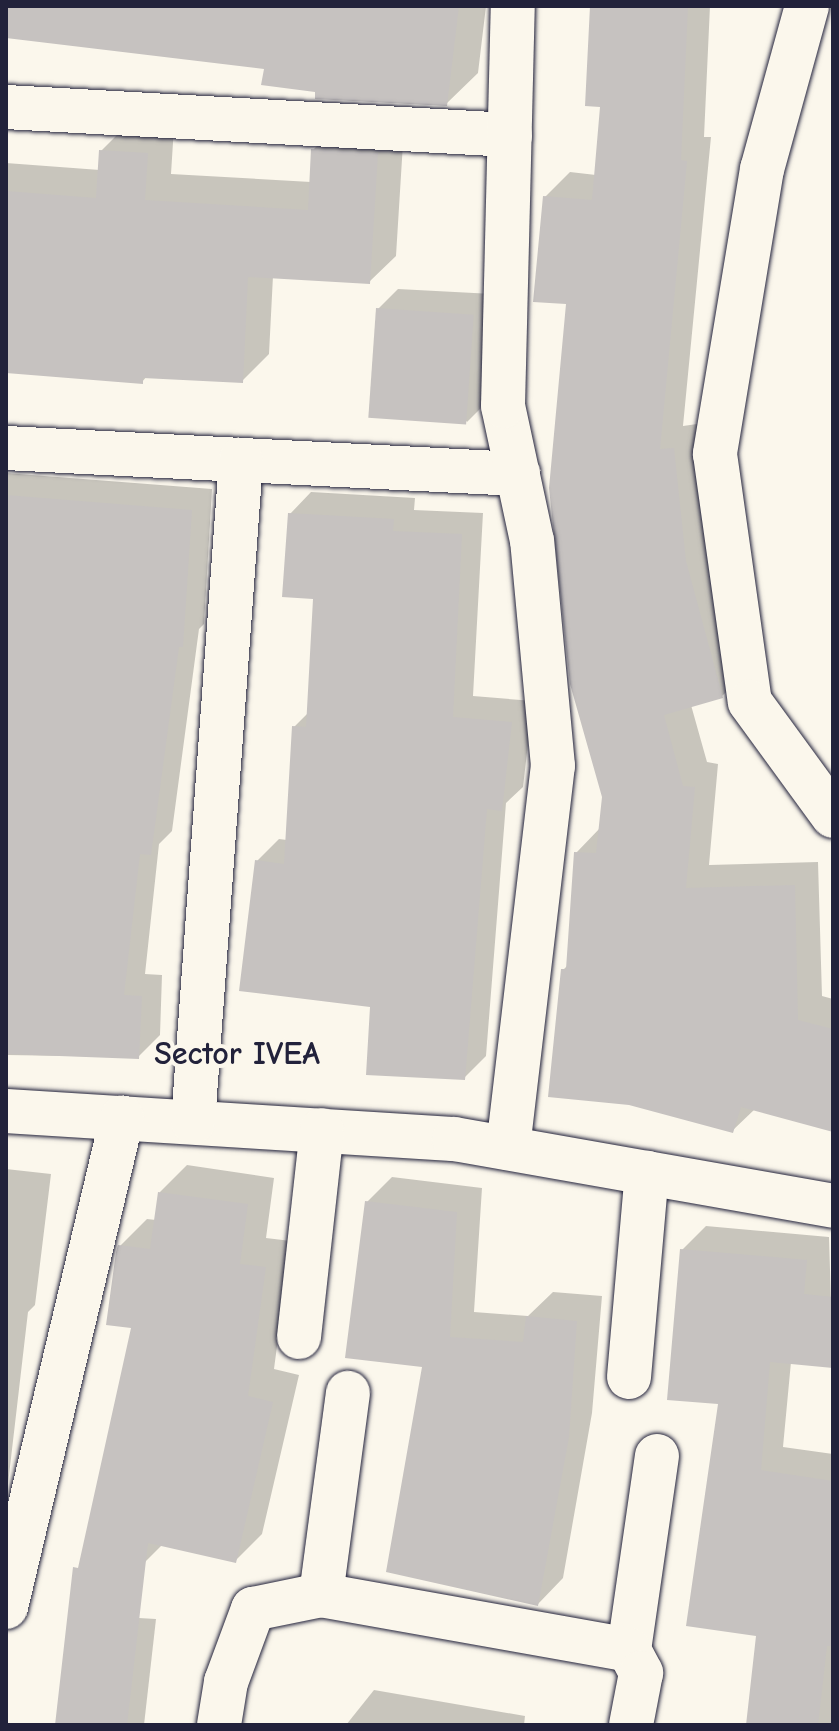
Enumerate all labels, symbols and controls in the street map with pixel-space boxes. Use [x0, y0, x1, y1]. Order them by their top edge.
district label: Sector IVEA [154, 1035, 320, 1073]

